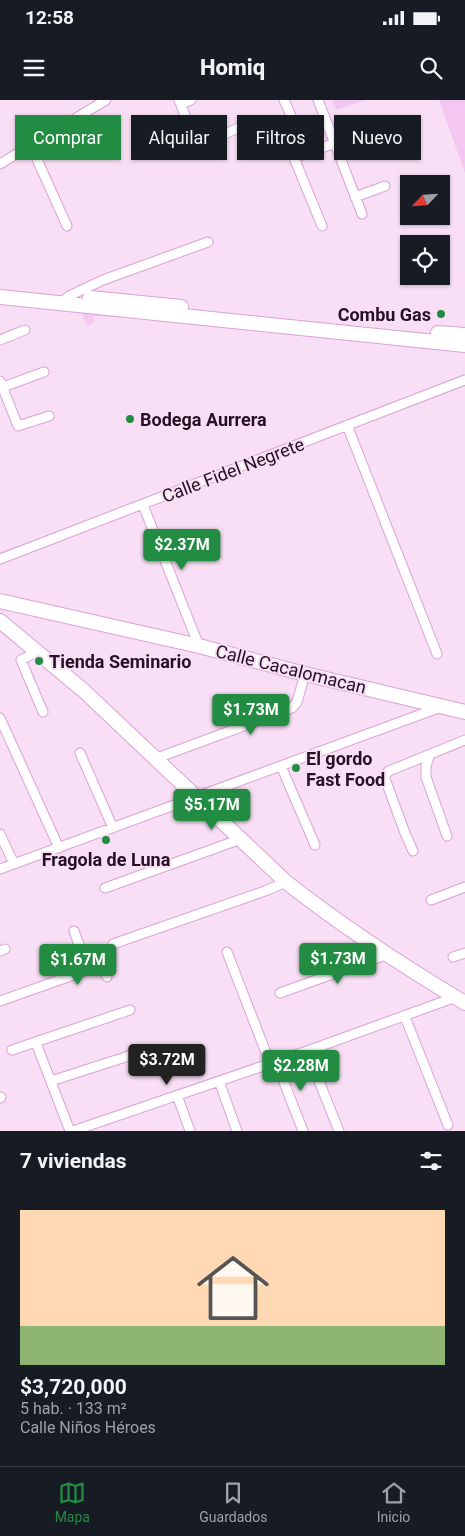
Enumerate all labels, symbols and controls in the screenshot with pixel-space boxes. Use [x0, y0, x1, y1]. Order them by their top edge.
text: 12:58 [25, 6, 74, 29]
icon: menu [20, 54, 48, 82]
icon: search [417, 54, 445, 82]
text: Homiq [200, 55, 265, 80]
chip: Comprar [15, 115, 121, 160]
chip: Alquilar [131, 115, 227, 160]
chip: Filtros [237, 115, 324, 160]
chip: Nuevo [334, 115, 421, 160]
north arrow [400, 175, 450, 225]
map controls [400, 175, 450, 285]
button: locate [400, 235, 450, 285]
place label: Combu Gas [338, 304, 431, 325]
marker: Combu Gas [435, 308, 447, 320]
place label: Bodega Aurrera [140, 409, 267, 430]
marker: Bodega Aurrera [124, 413, 136, 425]
street label: Calle Fidel Negrete [159, 433, 307, 507]
pin: $2.37M [141, 528, 223, 571]
text: $2.37M [154, 535, 210, 554]
street label: Calle Cacalomacan [214, 640, 368, 698]
place label: Tienda Seminario [49, 651, 191, 672]
marker: Tienda Seminario [33, 655, 45, 667]
pin: $1.73M [210, 694, 292, 736]
text: $1.73M [223, 700, 279, 719]
place label: El gordo Fast Food [306, 748, 385, 790]
marker: El gordo Fast Food [290, 762, 302, 774]
pin: $5.17M [171, 788, 253, 831]
text: $5.17M [184, 795, 240, 814]
marker: Fragola de Luna [100, 834, 112, 846]
place label: Fragola de Luna [42, 849, 171, 870]
pin: $1.73M [297, 942, 379, 985]
pin: $1.67M [37, 944, 119, 986]
text: $1.73M [310, 949, 366, 968]
text: $1.67M [50, 950, 106, 969]
pin: $3.72M [126, 1044, 208, 1086]
text: $3.72M [139, 1050, 195, 1069]
pin: $2.28M [260, 1050, 342, 1092]
text: $2.28M [273, 1056, 329, 1075]
icon: filters [417, 1147, 445, 1175]
text: 7 viviendas [20, 1149, 127, 1173]
icon: home [188, 1243, 278, 1333]
text: $3,720,000 [20, 1375, 127, 1399]
text: 5 hab. · 133 m² [20, 1399, 127, 1418]
text: Calle Niños Héroes [20, 1418, 156, 1437]
tab: Mapa [55, 1479, 90, 1525]
tab: Guardados [199, 1479, 267, 1525]
tab: Inicio [377, 1479, 410, 1525]

